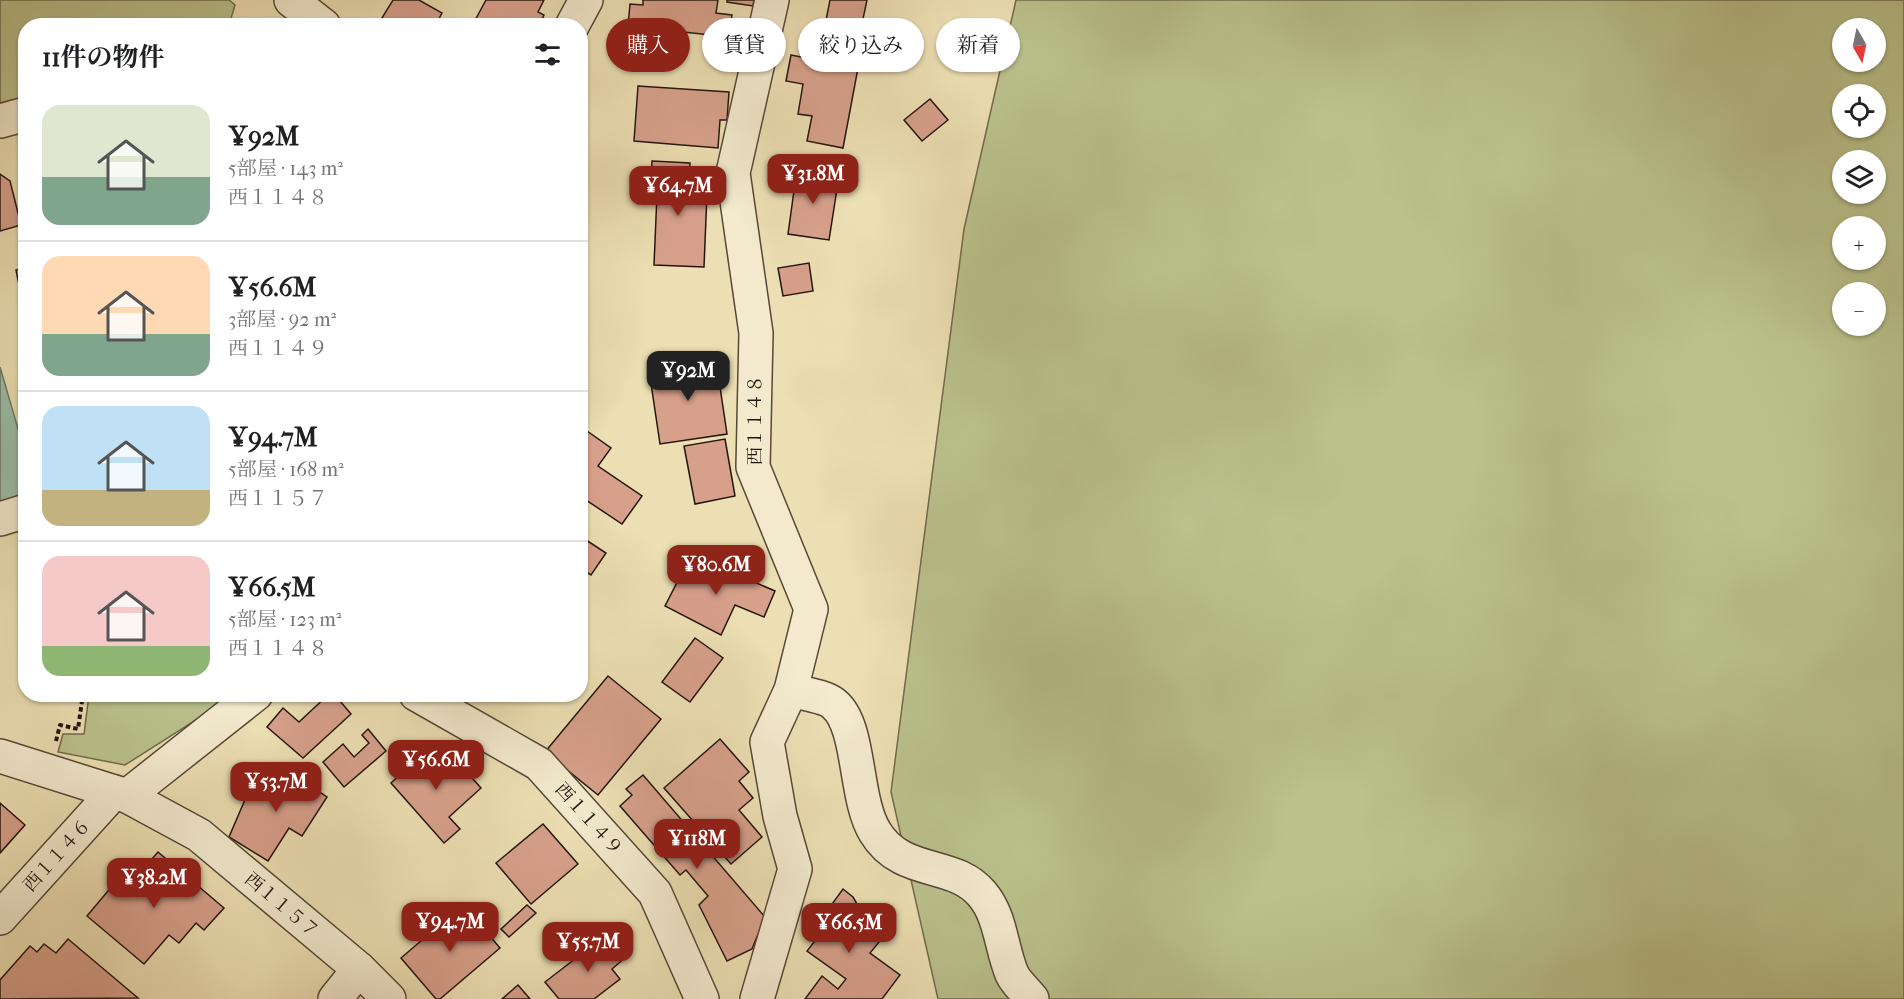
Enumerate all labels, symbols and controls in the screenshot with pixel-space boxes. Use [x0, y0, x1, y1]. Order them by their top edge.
chip: 購入 [606, 18, 690, 72]
chip: 賃貸 [702, 18, 786, 72]
chip: 絞り込み [798, 18, 924, 72]
chip: 新着 [936, 18, 1020, 72]
north arrow [1832, 18, 1886, 72]
map controls [1832, 18, 1886, 336]
icon: filters [531, 38, 564, 71]
text: 11件の物件 [42, 42, 165, 73]
button: locate [1832, 84, 1886, 138]
text: ¥92M [228, 121, 299, 152]
icon: home [90, 129, 162, 201]
button: layers [1832, 150, 1886, 204]
pin: ¥31.8M [764, 154, 862, 205]
text: 5部屋 · 143 m² [228, 157, 343, 180]
text: ¥31.8M [781, 162, 845, 185]
pin: ¥64.7M [629, 166, 727, 217]
text: ¥64.7M [643, 174, 713, 197]
text: 西１１４８ [228, 186, 328, 209]
button: + [1832, 216, 1886, 270]
text: ¥56.6M [228, 272, 316, 303]
icon: home [90, 280, 162, 352]
button: − [1832, 282, 1886, 336]
text: 3部屋 · 92 m² [228, 308, 336, 331]
text: 西１１４９ [228, 337, 328, 360]
pin: ¥92M [652, 351, 724, 402]
text: ¥92M [661, 359, 715, 382]
street label: 西１１４８ [745, 375, 766, 465]
text: ¥94.7M [228, 422, 318, 453]
icon: home [90, 430, 162, 502]
text: 5部屋 · 168 m² [228, 458, 344, 481]
text: 西１１５７ [228, 487, 328, 510]
pin: ¥80.6M [667, 545, 765, 596]
text: ¥80.6M [681, 553, 751, 576]
text: ¥66.5M [228, 572, 315, 603]
icon: home [90, 580, 162, 652]
text: 5部屋 · 123 m² [228, 608, 341, 631]
text: 西１１４８ [228, 637, 328, 660]
pin: ¥56.6M [387, 740, 485, 791]
text: ¥56.6M [402, 748, 470, 771]
pin: ¥53.7M [227, 762, 325, 813]
text: ¥53.7M [244, 770, 308, 793]
street label: 西１１４９ [551, 779, 627, 860]
street label: 西１１４６ [19, 815, 95, 896]
pin: ¥118M [655, 819, 739, 870]
text: ¥118M [668, 827, 726, 850]
pin: ¥38.2M [105, 858, 203, 909]
text: ¥38.2M [121, 866, 187, 889]
street label: 西１１５７ [240, 868, 323, 942]
pin: ¥94.7M [401, 902, 499, 953]
pin: ¥66.5M [800, 903, 898, 954]
text: ¥94.7M [416, 910, 484, 933]
text: ¥66.5M [815, 911, 883, 934]
pin: ¥55.7M [539, 922, 637, 973]
text: ¥55.7M [556, 930, 620, 953]

